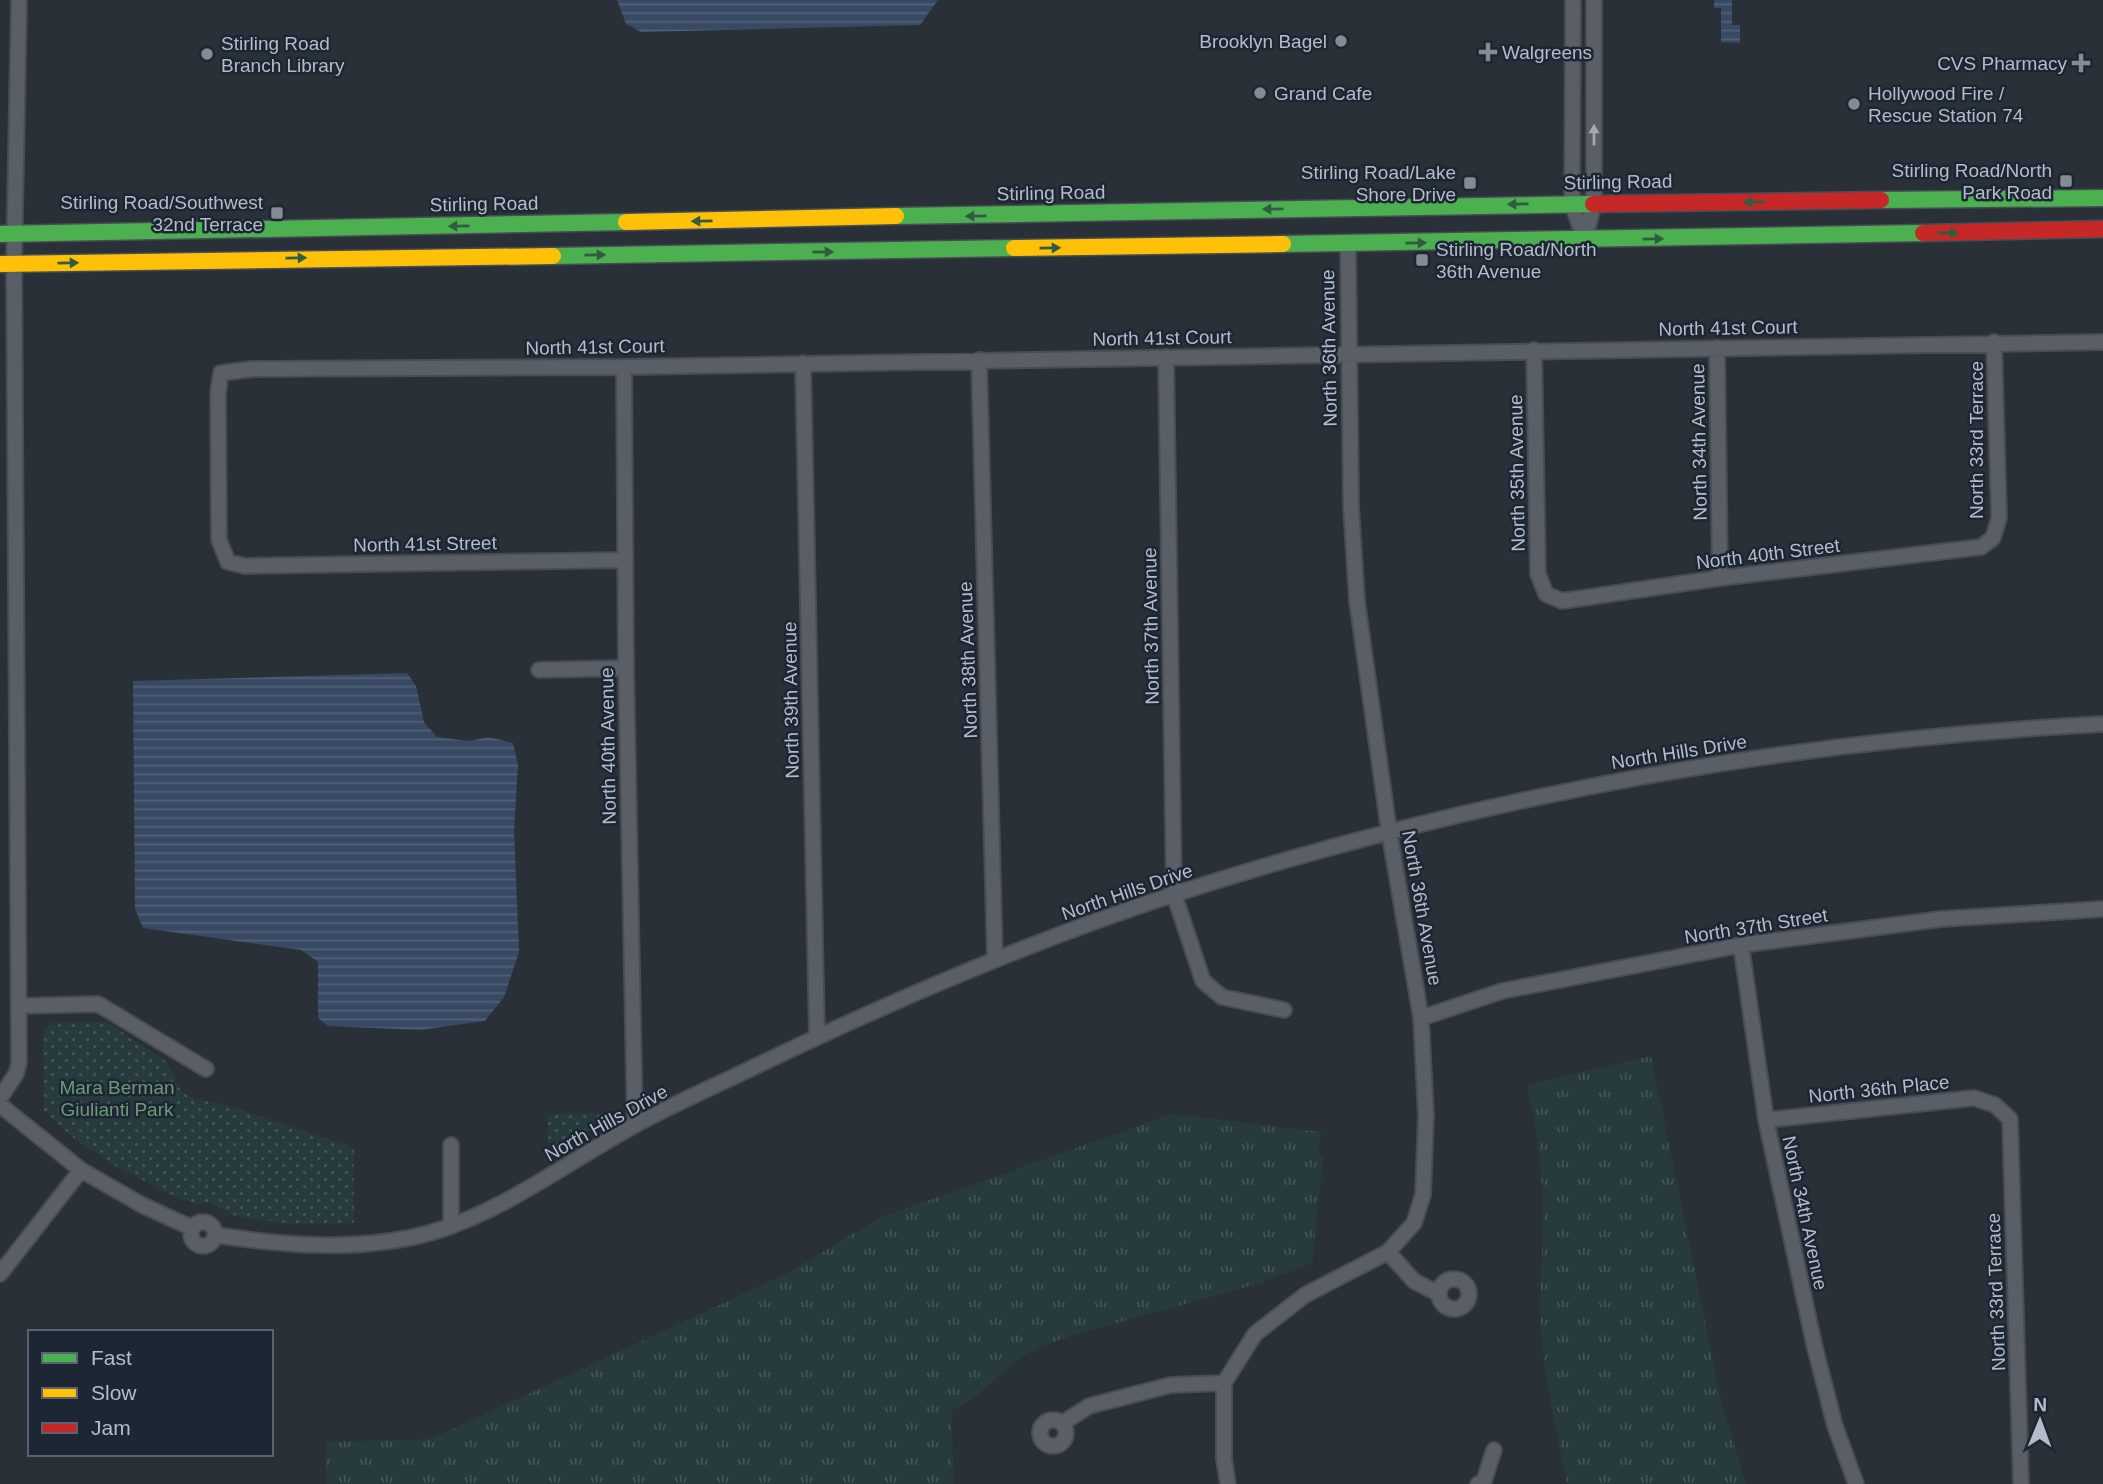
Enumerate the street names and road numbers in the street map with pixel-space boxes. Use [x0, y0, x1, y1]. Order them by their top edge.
street label: Stirling Road [1563, 171, 1673, 193]
street label: Stirling Road [996, 182, 1106, 204]
street label: Stirling Road [429, 193, 539, 215]
street label: North 36th Avenue [1317, 269, 1341, 427]
street label: North 41st Court [1658, 316, 1799, 340]
street label: North 41st Court [1092, 326, 1233, 350]
street label: North 41st Court [525, 335, 666, 359]
street label: North 33rd Terrace [1966, 361, 1987, 519]
street label: North 34th Avenue [1687, 363, 1711, 521]
street label: North 35th Avenue [1505, 394, 1529, 552]
street label: North 41st Street [353, 532, 498, 556]
street label: North 40th Street [1695, 535, 1842, 573]
street label: North 37th Avenue [1139, 547, 1163, 705]
street label: North 38th Avenue [955, 581, 981, 739]
street label: North 39th Avenue [779, 621, 803, 779]
street label: North 40th Avenue [596, 667, 620, 825]
street label: North Hills Drive [1610, 731, 1748, 773]
street label: North 36th Avenue [1398, 829, 1446, 987]
street label: North Hills Drive [1059, 860, 1195, 924]
street label: North 37th Street [1683, 904, 1830, 948]
street label: North 36th Place [1808, 1071, 1950, 1107]
street label: North Hills Drive [541, 1081, 671, 1165]
street label: North 34th Avenue [1778, 1134, 1832, 1292]
street label: North 33rd Terrace [1983, 1213, 2009, 1371]

